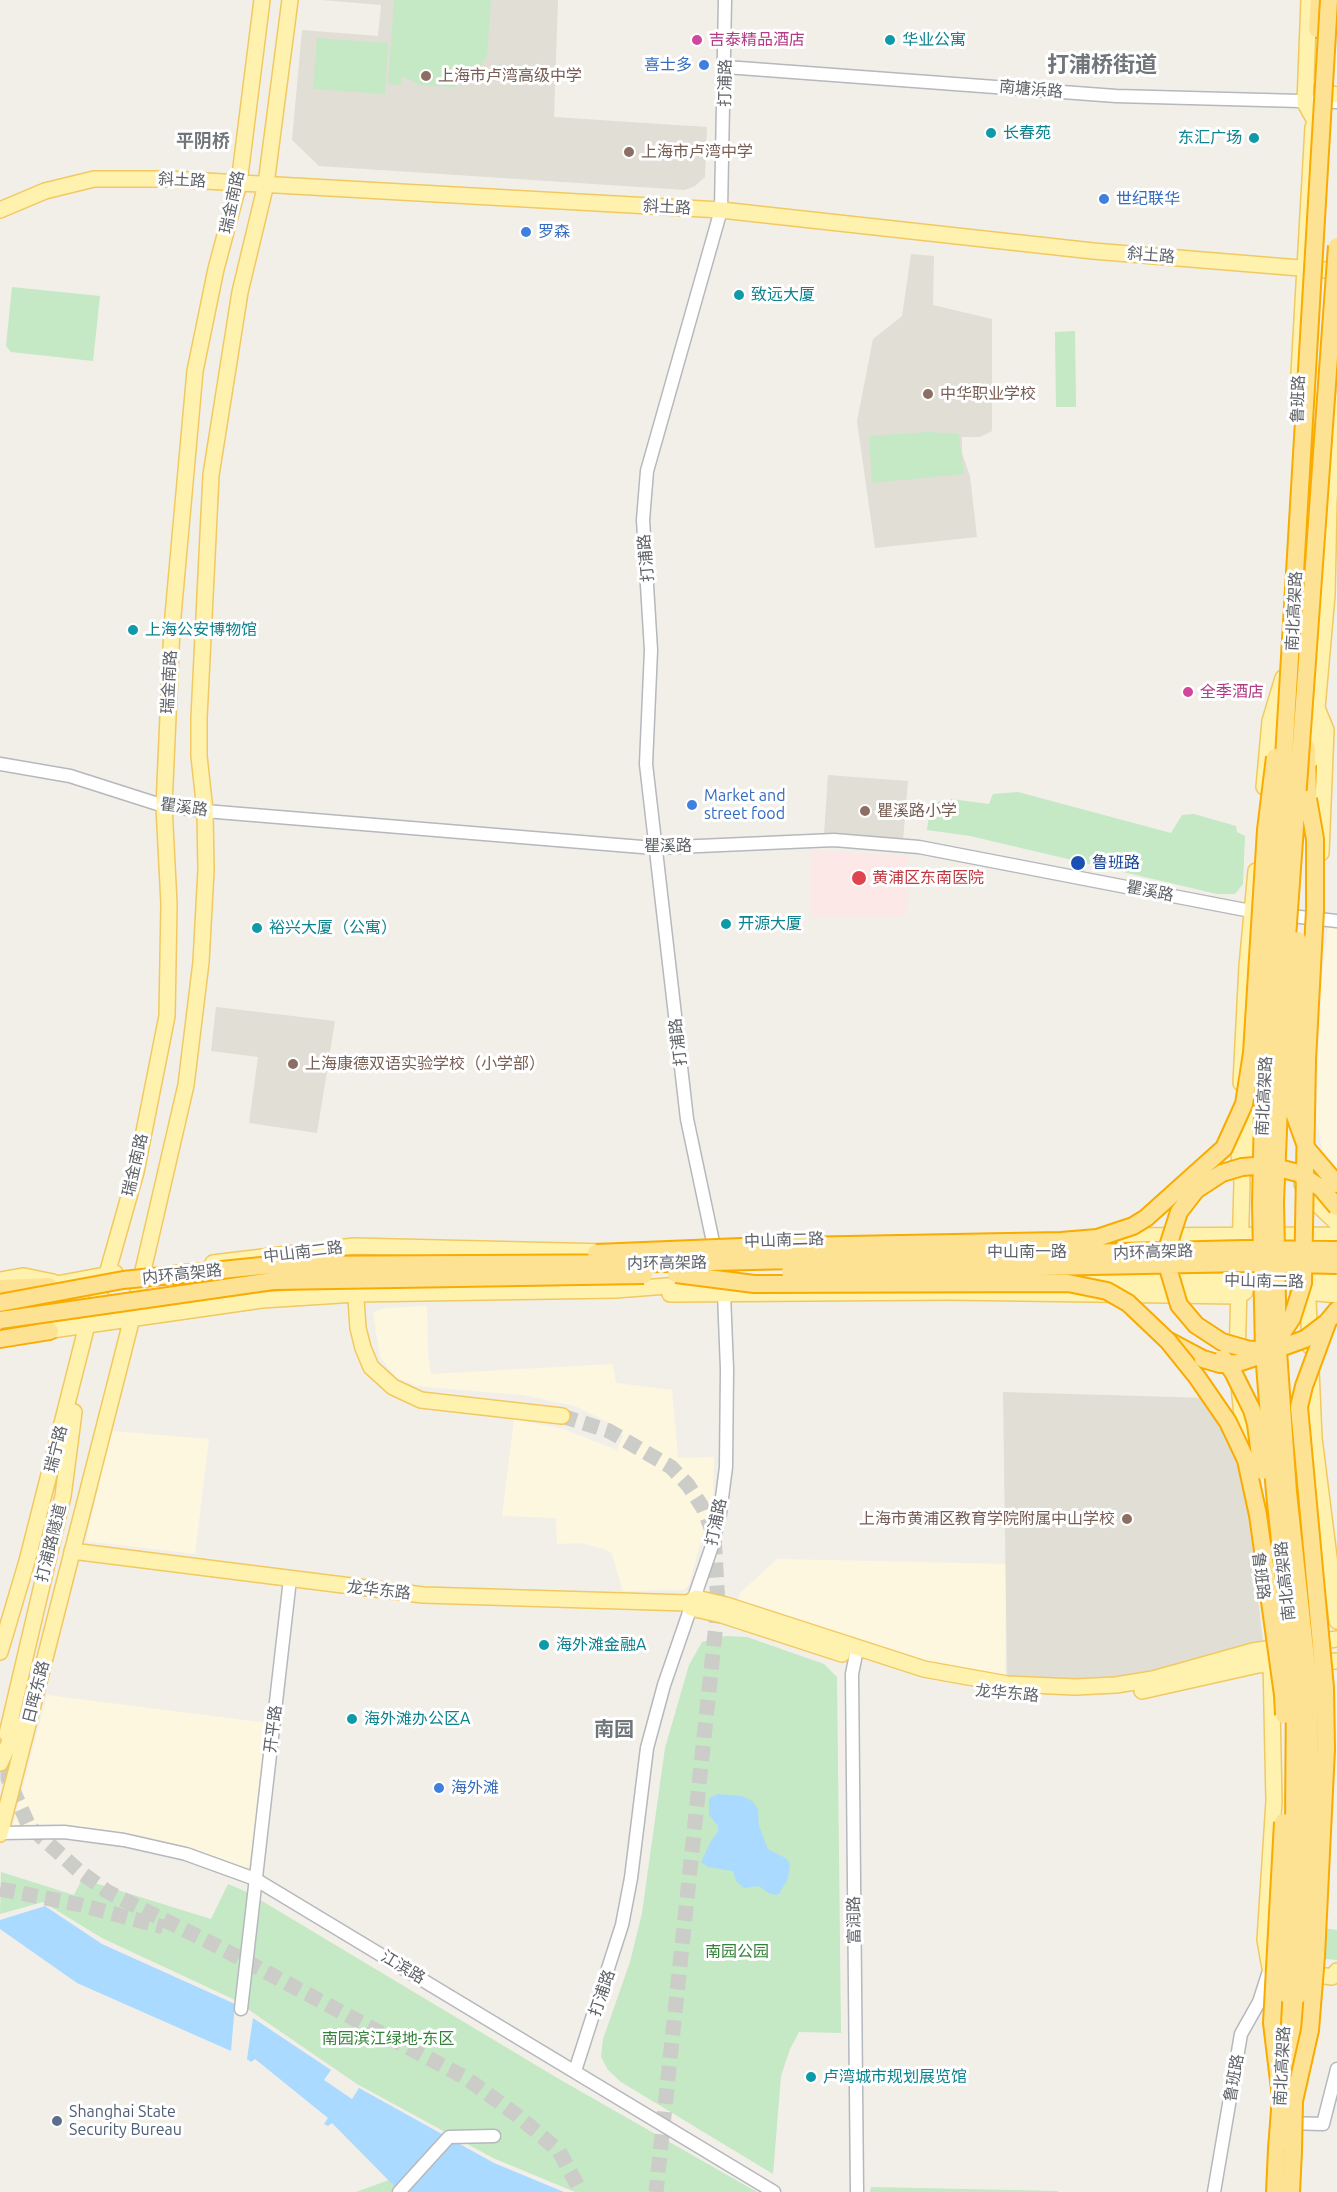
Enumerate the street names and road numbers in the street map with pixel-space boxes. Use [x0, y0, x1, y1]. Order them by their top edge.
street label: 打浦路 [715, 59, 735, 107]
street label: 南塘浜路 [998, 77, 1064, 101]
street label: 斜土路 [158, 169, 206, 191]
street label: 瑞金南路 [216, 169, 248, 235]
street label: 斜土路 [643, 196, 691, 218]
street label: 斜土路 [1126, 243, 1176, 267]
street label: 鲁班路 [1288, 375, 1308, 423]
street label: 打浦路 [634, 533, 658, 583]
street label: 南北高架路 [1282, 571, 1306, 651]
street label: 瑞金南路 [158, 650, 180, 714]
street label: 瞿溪路 [159, 794, 209, 820]
street label: 瞿溪路 [644, 836, 692, 856]
street label: 瞿溪路 [1125, 877, 1175, 905]
street label: 打浦路 [666, 1017, 690, 1067]
street label: 南北高架路 [1252, 1056, 1276, 1136]
street label: 瑞金南路 [118, 1132, 152, 1198]
street label: 中山南二路 [744, 1229, 824, 1251]
street label: 中山南二路 [262, 1238, 344, 1266]
street label: 内环高架路 [1113, 1241, 1193, 1263]
street label: 中山南一路 [987, 1242, 1067, 1262]
street label: 内环高架路 [627, 1253, 707, 1273]
street label: 内环高架路 [141, 1260, 223, 1288]
street label: 中山南二路 [1224, 1271, 1304, 1291]
street label: 瑞宁路 [41, 1423, 71, 1475]
street label: 打浦路 [702, 1497, 730, 1547]
street label: 打浦路隧道 [32, 1502, 70, 1584]
street label: 南北高架路 [1271, 1540, 1299, 1622]
street label: 鲁班路 [1249, 1551, 1273, 1601]
street label: 龙华东路 [346, 1577, 412, 1603]
street label: 日晖东路 [19, 1659, 53, 1725]
street label: 龙华东路 [974, 1681, 1040, 1705]
street label: 开平路 [261, 1704, 285, 1754]
street label: 富润路 [844, 1896, 864, 1944]
street label: 江滨路 [377, 1946, 429, 1988]
street label: 打浦路 [585, 1967, 619, 2019]
street label: 南北高架路 [1270, 2026, 1294, 2106]
street label: 鲁班路 [1220, 2053, 1248, 2103]

